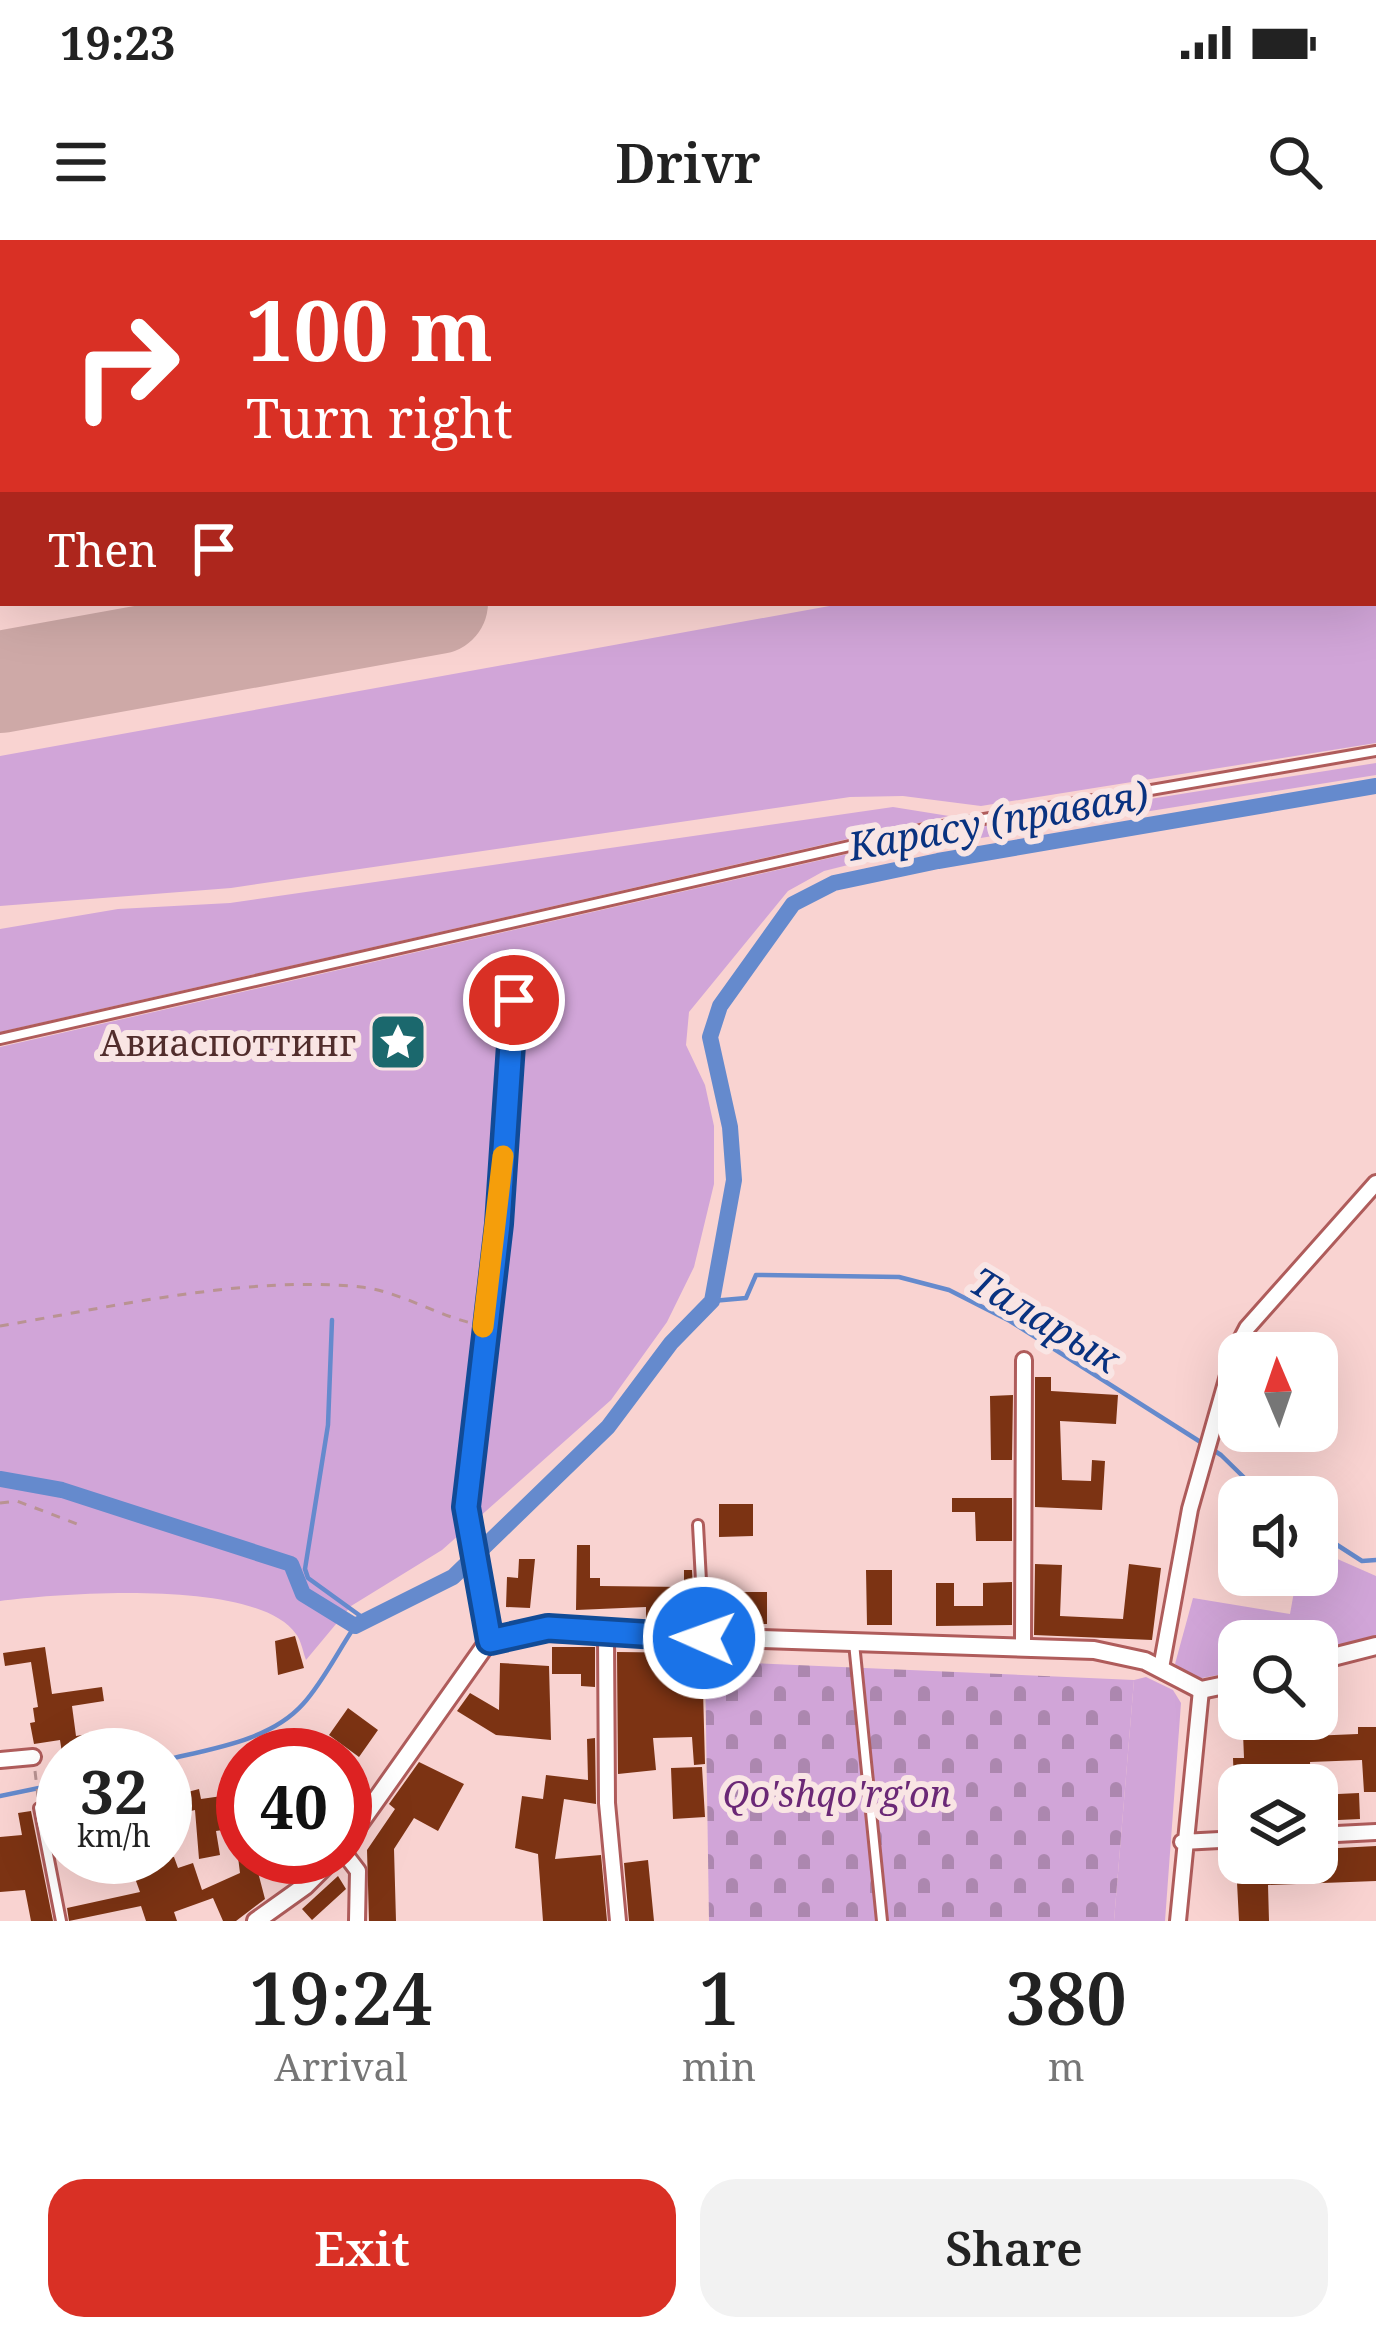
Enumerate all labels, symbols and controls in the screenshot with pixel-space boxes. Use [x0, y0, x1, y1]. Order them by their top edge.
text: 19:23 [60, 12, 175, 73]
text: Drivr [615, 125, 761, 199]
icon: menu [48, 129, 114, 195]
icon: search [1262, 129, 1328, 195]
text: 100 m [246, 271, 493, 386]
icon: right [48, 288, 204, 444]
text: Turn right [246, 380, 513, 454]
icon: arrive [181, 516, 247, 582]
text: Then [48, 519, 157, 580]
water label: Карасу (правая) [843, 767, 1152, 872]
pin [463, 949, 565, 1051]
icon: arrive [481, 967, 547, 1033]
place icon: Авиаспоттинг [367, 1011, 429, 1073]
place label: Авиаспоттинг [100, 1018, 356, 1067]
water label: Таларык [961, 1253, 1131, 1385]
north arrow [1218, 1332, 1338, 1452]
map controls [1218, 1332, 1338, 1884]
button: sound [1218, 1476, 1338, 1596]
position arrow [641, 1575, 767, 1701]
button: search [1218, 1620, 1338, 1740]
speed limit sign: 40 [216, 1728, 372, 1884]
text: 32 [80, 1750, 148, 1832]
button: layers [1218, 1764, 1338, 1884]
park label: Qo'shqo'rg'on [723, 1769, 951, 1818]
text: km/h [77, 1815, 151, 1856]
text: 19:24 [249, 1948, 433, 2046]
text: 1 [699, 1948, 739, 2046]
text: 380 [1005, 1948, 1127, 2046]
text: Arrival [274, 2039, 408, 2092]
text: min [682, 2039, 756, 2092]
text: m [1048, 2039, 1085, 2092]
button: Exit [48, 2179, 676, 2317]
button: Share [700, 2179, 1328, 2317]

